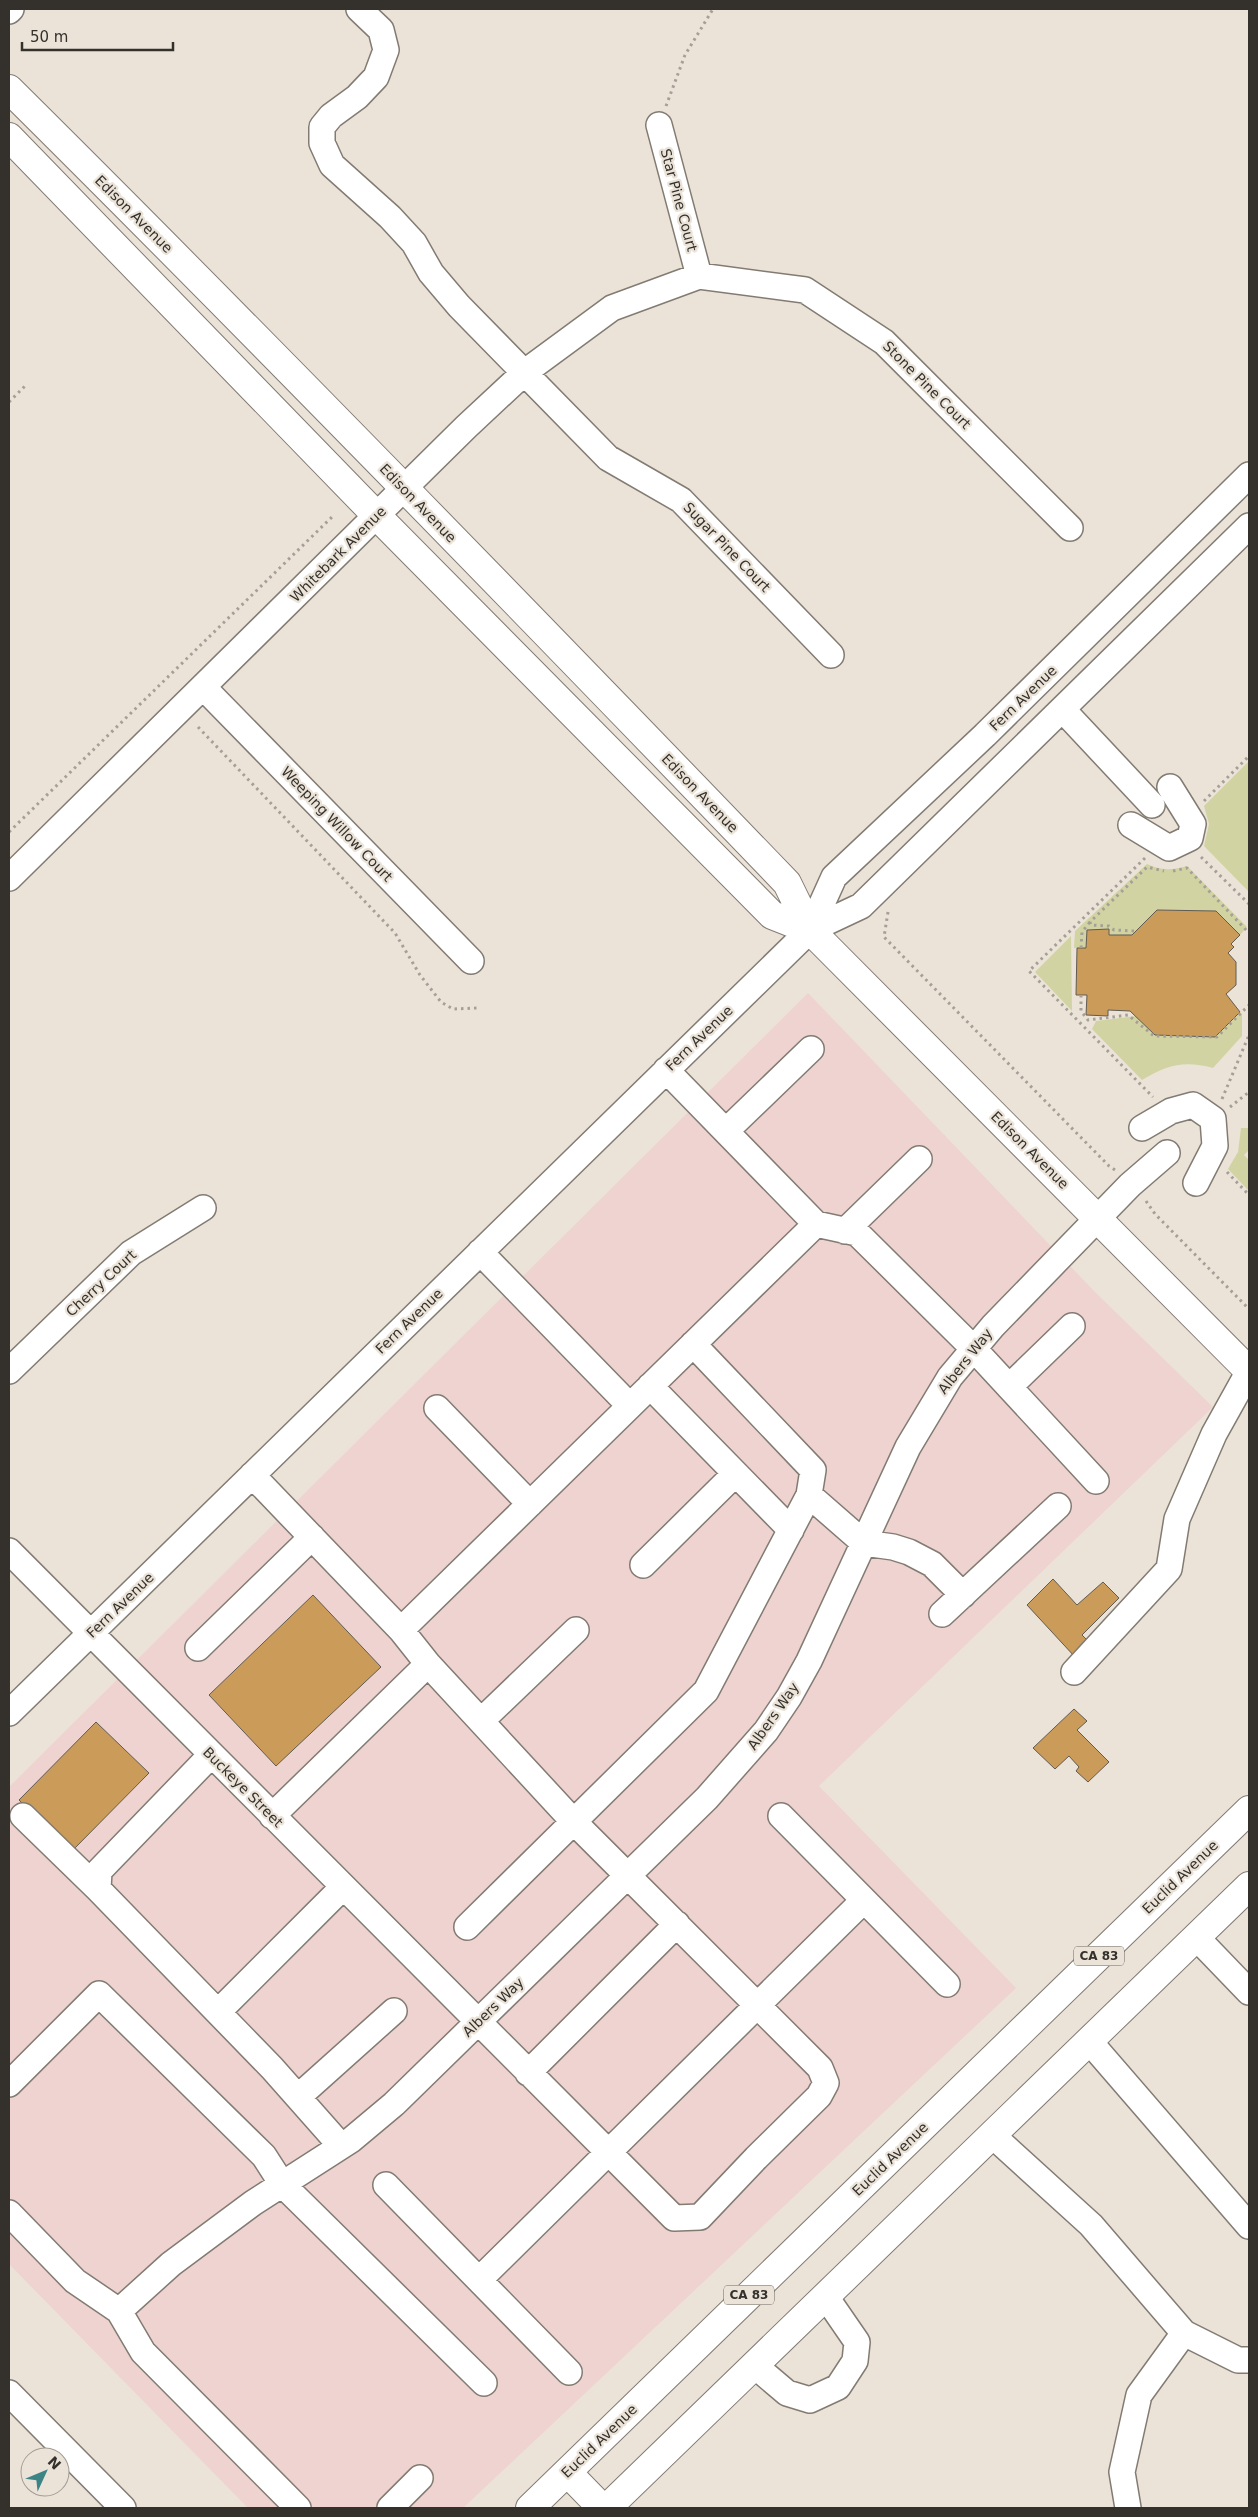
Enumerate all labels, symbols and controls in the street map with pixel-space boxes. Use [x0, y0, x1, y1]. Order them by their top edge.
scale bar [22, 20, 174, 52]
text: 50 m [30, 28, 68, 46]
street label: Star Pine Court [658, 147, 701, 254]
street label: Edison Avenue [92, 172, 176, 256]
street label: Stone Pine Court [880, 338, 974, 432]
street label: Edison Avenue [377, 460, 459, 546]
street label: Sugar Pine Court [680, 499, 774, 595]
street label: Whitebark Avenue [287, 503, 389, 605]
street label: Fern Avenue [986, 662, 1060, 734]
street label: Edison Avenue [659, 750, 741, 836]
street label: Weeping Willow Court [278, 763, 396, 885]
street label: Fern Avenue [662, 1002, 736, 1074]
street label: Edison Avenue [988, 1108, 1072, 1192]
street label: Cherry Court [63, 1246, 140, 1319]
street label: Fern Avenue [372, 1285, 446, 1357]
street label: Albers Way [935, 1325, 995, 1397]
street label: Fern Avenue [83, 1569, 157, 1641]
street label: Albers Way [744, 1679, 802, 1753]
street label: Buckeye Street [200, 1744, 287, 1831]
street label: Euclid Avenue [1139, 1837, 1221, 1917]
road number: CA 83 [1074, 1946, 1124, 1965]
street label: Albers Way [459, 1974, 527, 2040]
street label: Euclid Avenue [849, 2119, 931, 2199]
road number: CA 83 [724, 2286, 774, 2304]
street label: Euclid Avenue [558, 2401, 640, 2481]
north arrow [20, 2447, 70, 2497]
text: N [45, 2453, 64, 2473]

